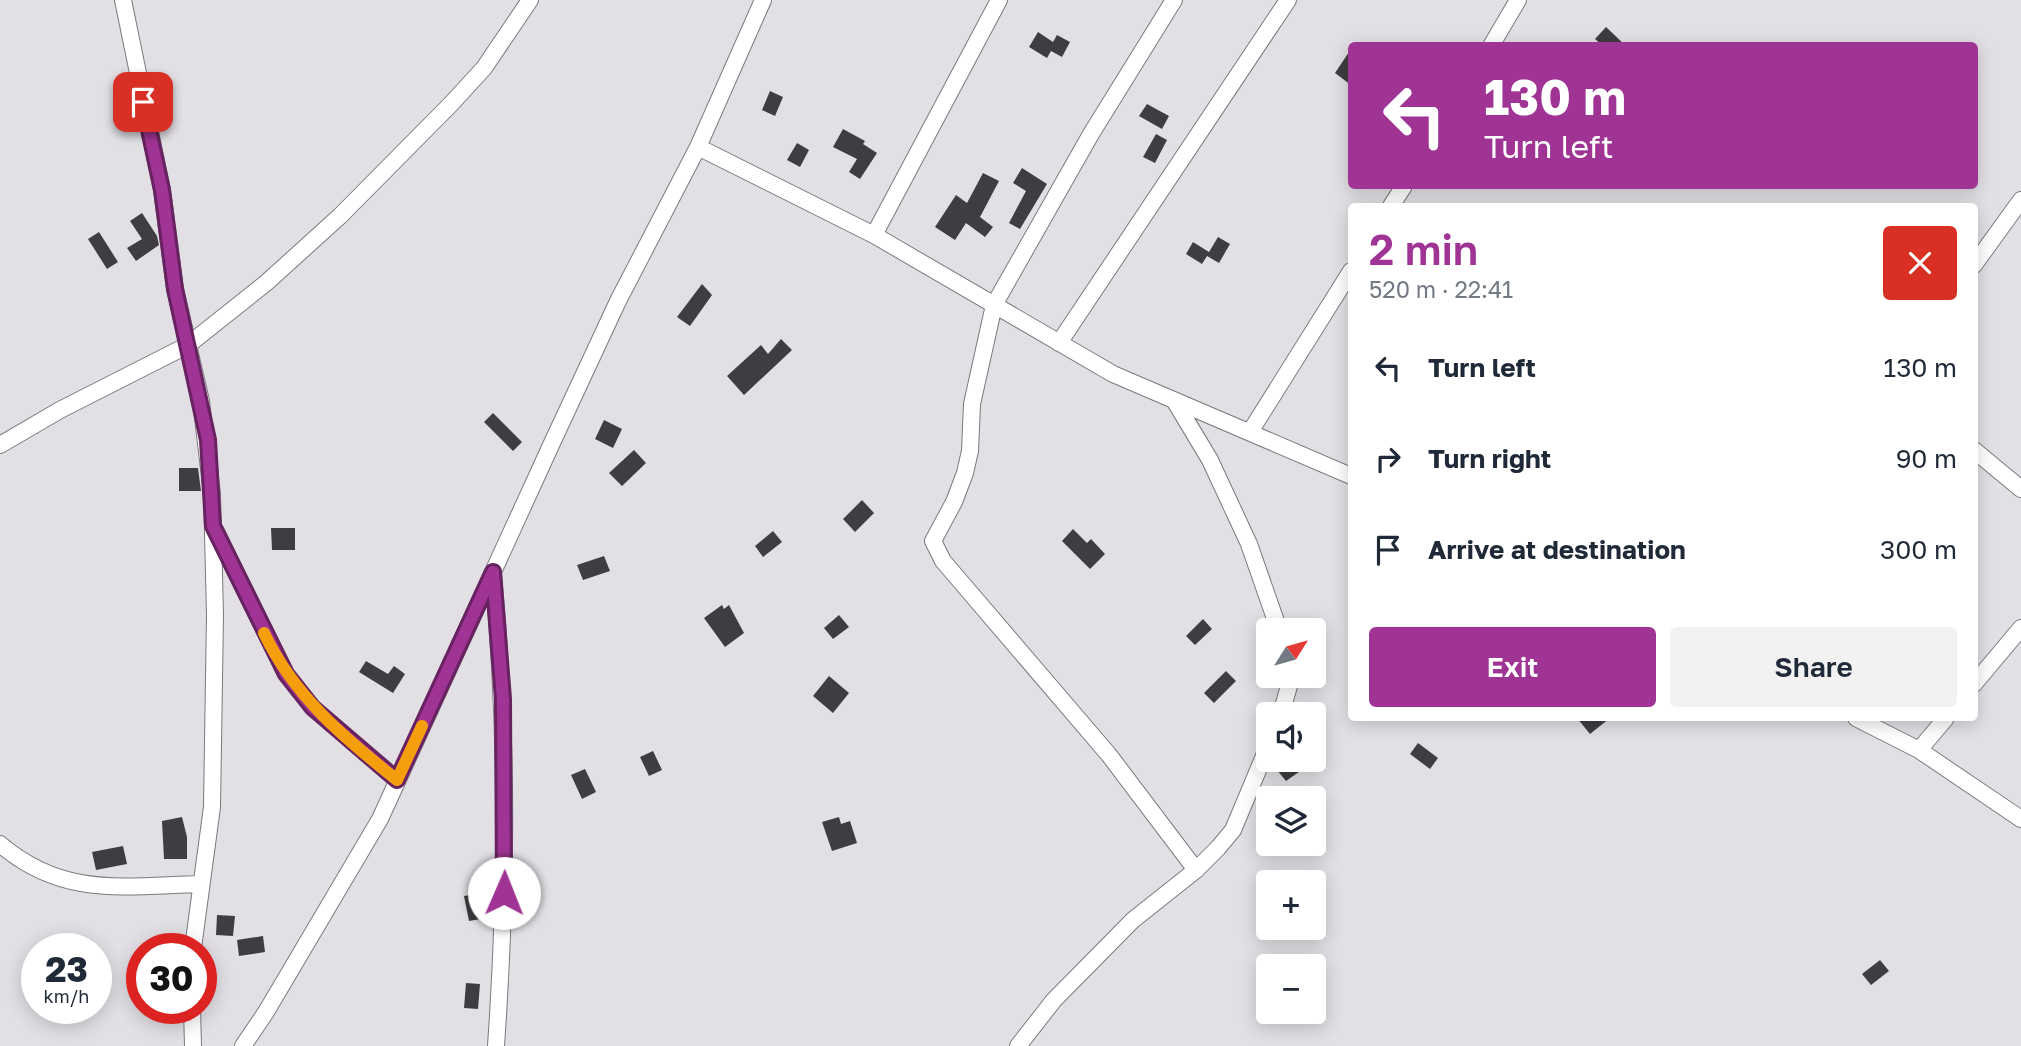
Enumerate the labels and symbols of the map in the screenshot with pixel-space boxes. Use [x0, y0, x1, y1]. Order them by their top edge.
pin [113, 72, 173, 132]
north arrow [1256, 618, 1326, 688]
position arrow [467, 856, 541, 930]
speed limit sign: 30 [126, 933, 217, 1024]

